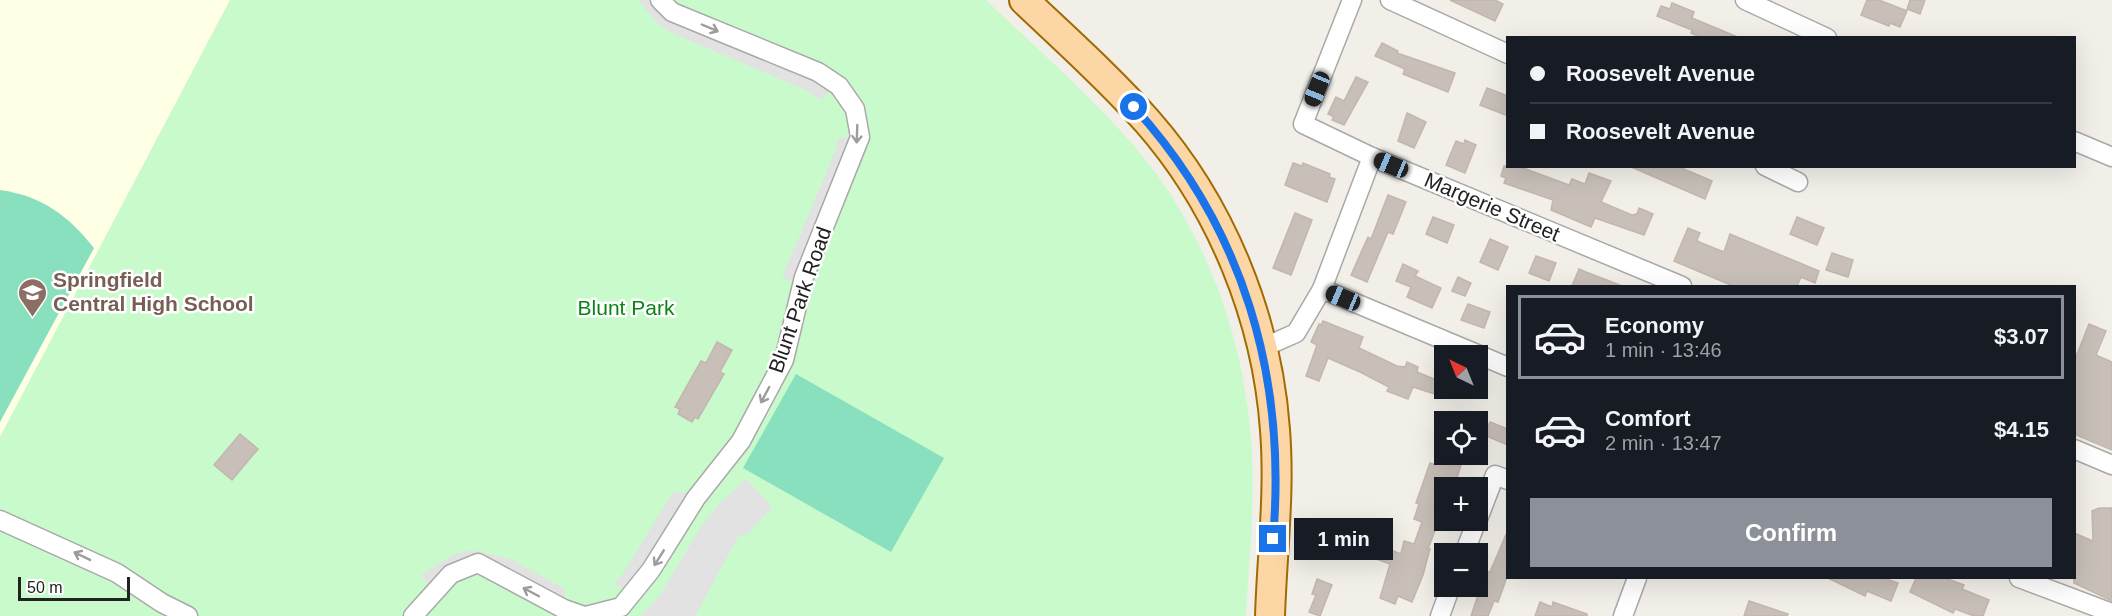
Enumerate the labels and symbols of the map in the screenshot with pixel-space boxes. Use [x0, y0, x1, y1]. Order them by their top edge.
one-way arrow [701, 23, 719, 34]
car [1302, 69, 1332, 109]
route start [1120, 93, 1147, 120]
one-way arrow [852, 124, 863, 143]
car [1371, 150, 1411, 180]
street label: Margerie Street [1421, 168, 1563, 245]
street label: Blunt Park Road [764, 224, 835, 376]
place label: Springfield Central High School [53, 268, 254, 315]
school or university icon: Springfield Central High School [16, 276, 48, 318]
car [1323, 283, 1363, 313]
park label: Blunt Park [578, 296, 675, 319]
north arrow [1434, 345, 1488, 399]
one-way arrow [759, 386, 770, 404]
callout: 1 min [1294, 518, 1393, 560]
route end [1259, 525, 1286, 552]
one-way arrow [652, 549, 664, 566]
one-way arrow [74, 550, 92, 562]
scale bar [18, 574, 130, 602]
one-way arrow [523, 586, 540, 598]

